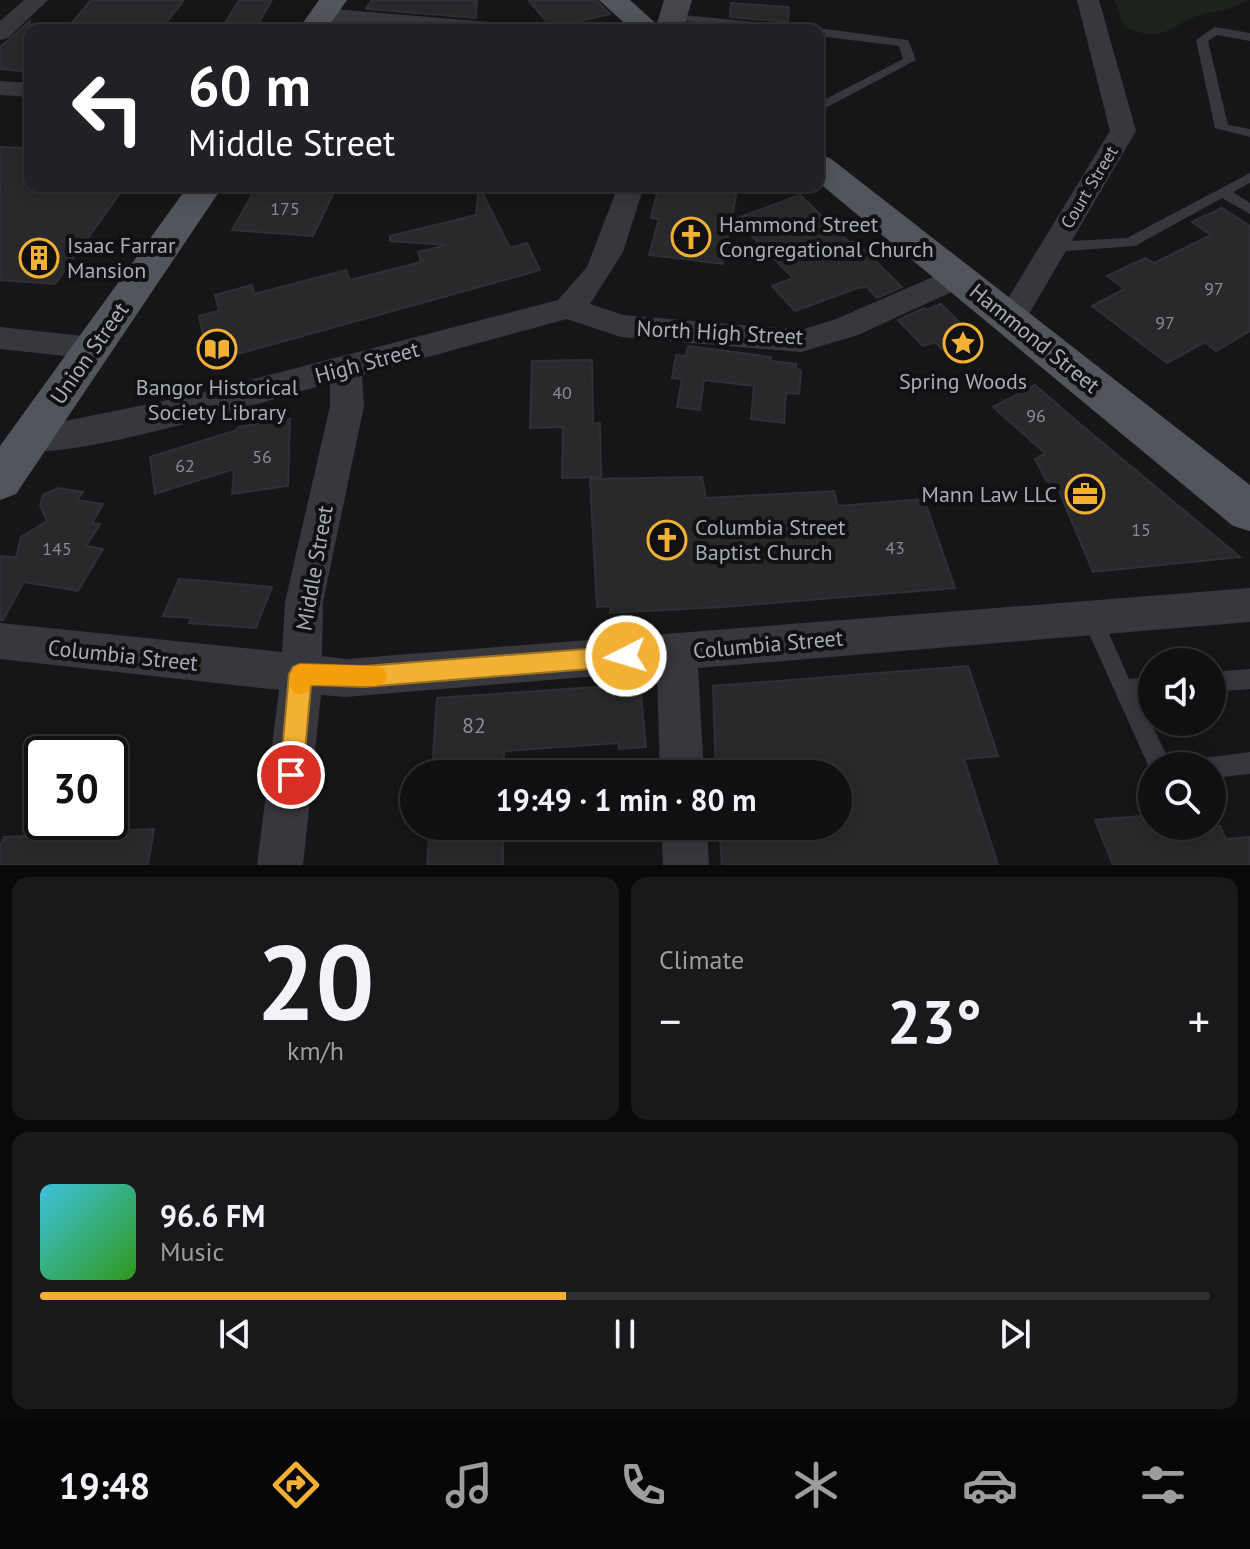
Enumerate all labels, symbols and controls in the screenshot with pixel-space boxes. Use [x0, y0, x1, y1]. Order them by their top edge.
text: 60 m [188, 49, 311, 121]
icon: left [56, 56, 160, 160]
text: Middle Street [188, 119, 395, 166]
street label: Court Street [1055, 141, 1123, 233]
house number: 175 [270, 197, 300, 220]
place label: Hammond Street Congregational Church [719, 210, 934, 263]
church icon: Hammond Street Congregational Church [670, 216, 712, 258]
place label: Isaac Farrar Mansion [67, 231, 176, 284]
building icon: Isaac Farrar Mansion [18, 237, 60, 279]
street label: Hammond Street [964, 277, 1106, 399]
house number: 97 [1204, 277, 1224, 300]
street label: Union Street [44, 296, 135, 409]
house number: 97 [1155, 311, 1175, 334]
street label: North High Street [636, 314, 805, 350]
place icon: Spring Woods [942, 322, 984, 364]
library icon: Bangor Historical Society Library [196, 328, 238, 370]
street label: High Street [312, 335, 423, 389]
place label: Spring Woods [899, 367, 1027, 395]
place label: Bangor Historical Society Library [136, 373, 299, 426]
house number: 40 [552, 381, 572, 404]
house number: 96 [1026, 404, 1046, 427]
house number: 56 [252, 445, 272, 468]
house number: 62 [175, 454, 195, 477]
office icon: Mann Law LLC [1064, 473, 1106, 515]
place label: Mann Law LLC [922, 480, 1057, 508]
street label: Middle Street [289, 503, 339, 633]
place label: Columbia Street Baptist Church [695, 513, 846, 566]
house number: 15 [1131, 518, 1151, 541]
church icon: Columbia Street Baptist Church [646, 519, 688, 561]
house number: 43 [885, 536, 905, 559]
house number: 145 [42, 537, 72, 560]
position arrow [584, 614, 668, 698]
street label: Columbia Street [692, 623, 845, 665]
street label: Columbia Street [47, 633, 200, 677]
map controls [1138, 648, 1226, 840]
button: sound [1138, 648, 1226, 736]
house number: 82 [462, 711, 486, 739]
speed limit sign: 30 [24, 736, 128, 840]
pin [257, 741, 325, 809]
button: search [1138, 752, 1226, 840]
icon: arrive [269, 753, 313, 797]
text: 19:49 · 1 min · 80 m [496, 780, 756, 819]
text: 20 [257, 914, 374, 1049]
text: Climate [659, 943, 744, 976]
text: 23° [887, 982, 982, 1060]
text: − [659, 992, 681, 1049]
text: + [1188, 992, 1210, 1049]
text: km/h [287, 1034, 344, 1067]
text: 96.6 FM [160, 1196, 265, 1235]
text: Music [160, 1235, 224, 1268]
icon: previous [213, 1312, 257, 1356]
icon: pause [603, 1312, 647, 1356]
icon: next [993, 1312, 1037, 1356]
icon: directions [268, 1457, 324, 1513]
icon: music [441, 1457, 497, 1513]
icon: phone [615, 1457, 671, 1513]
icon: climate [788, 1457, 844, 1513]
icon: car [962, 1457, 1018, 1513]
icon: filters [1135, 1457, 1191, 1513]
text: 19:48 [59, 1462, 150, 1509]

